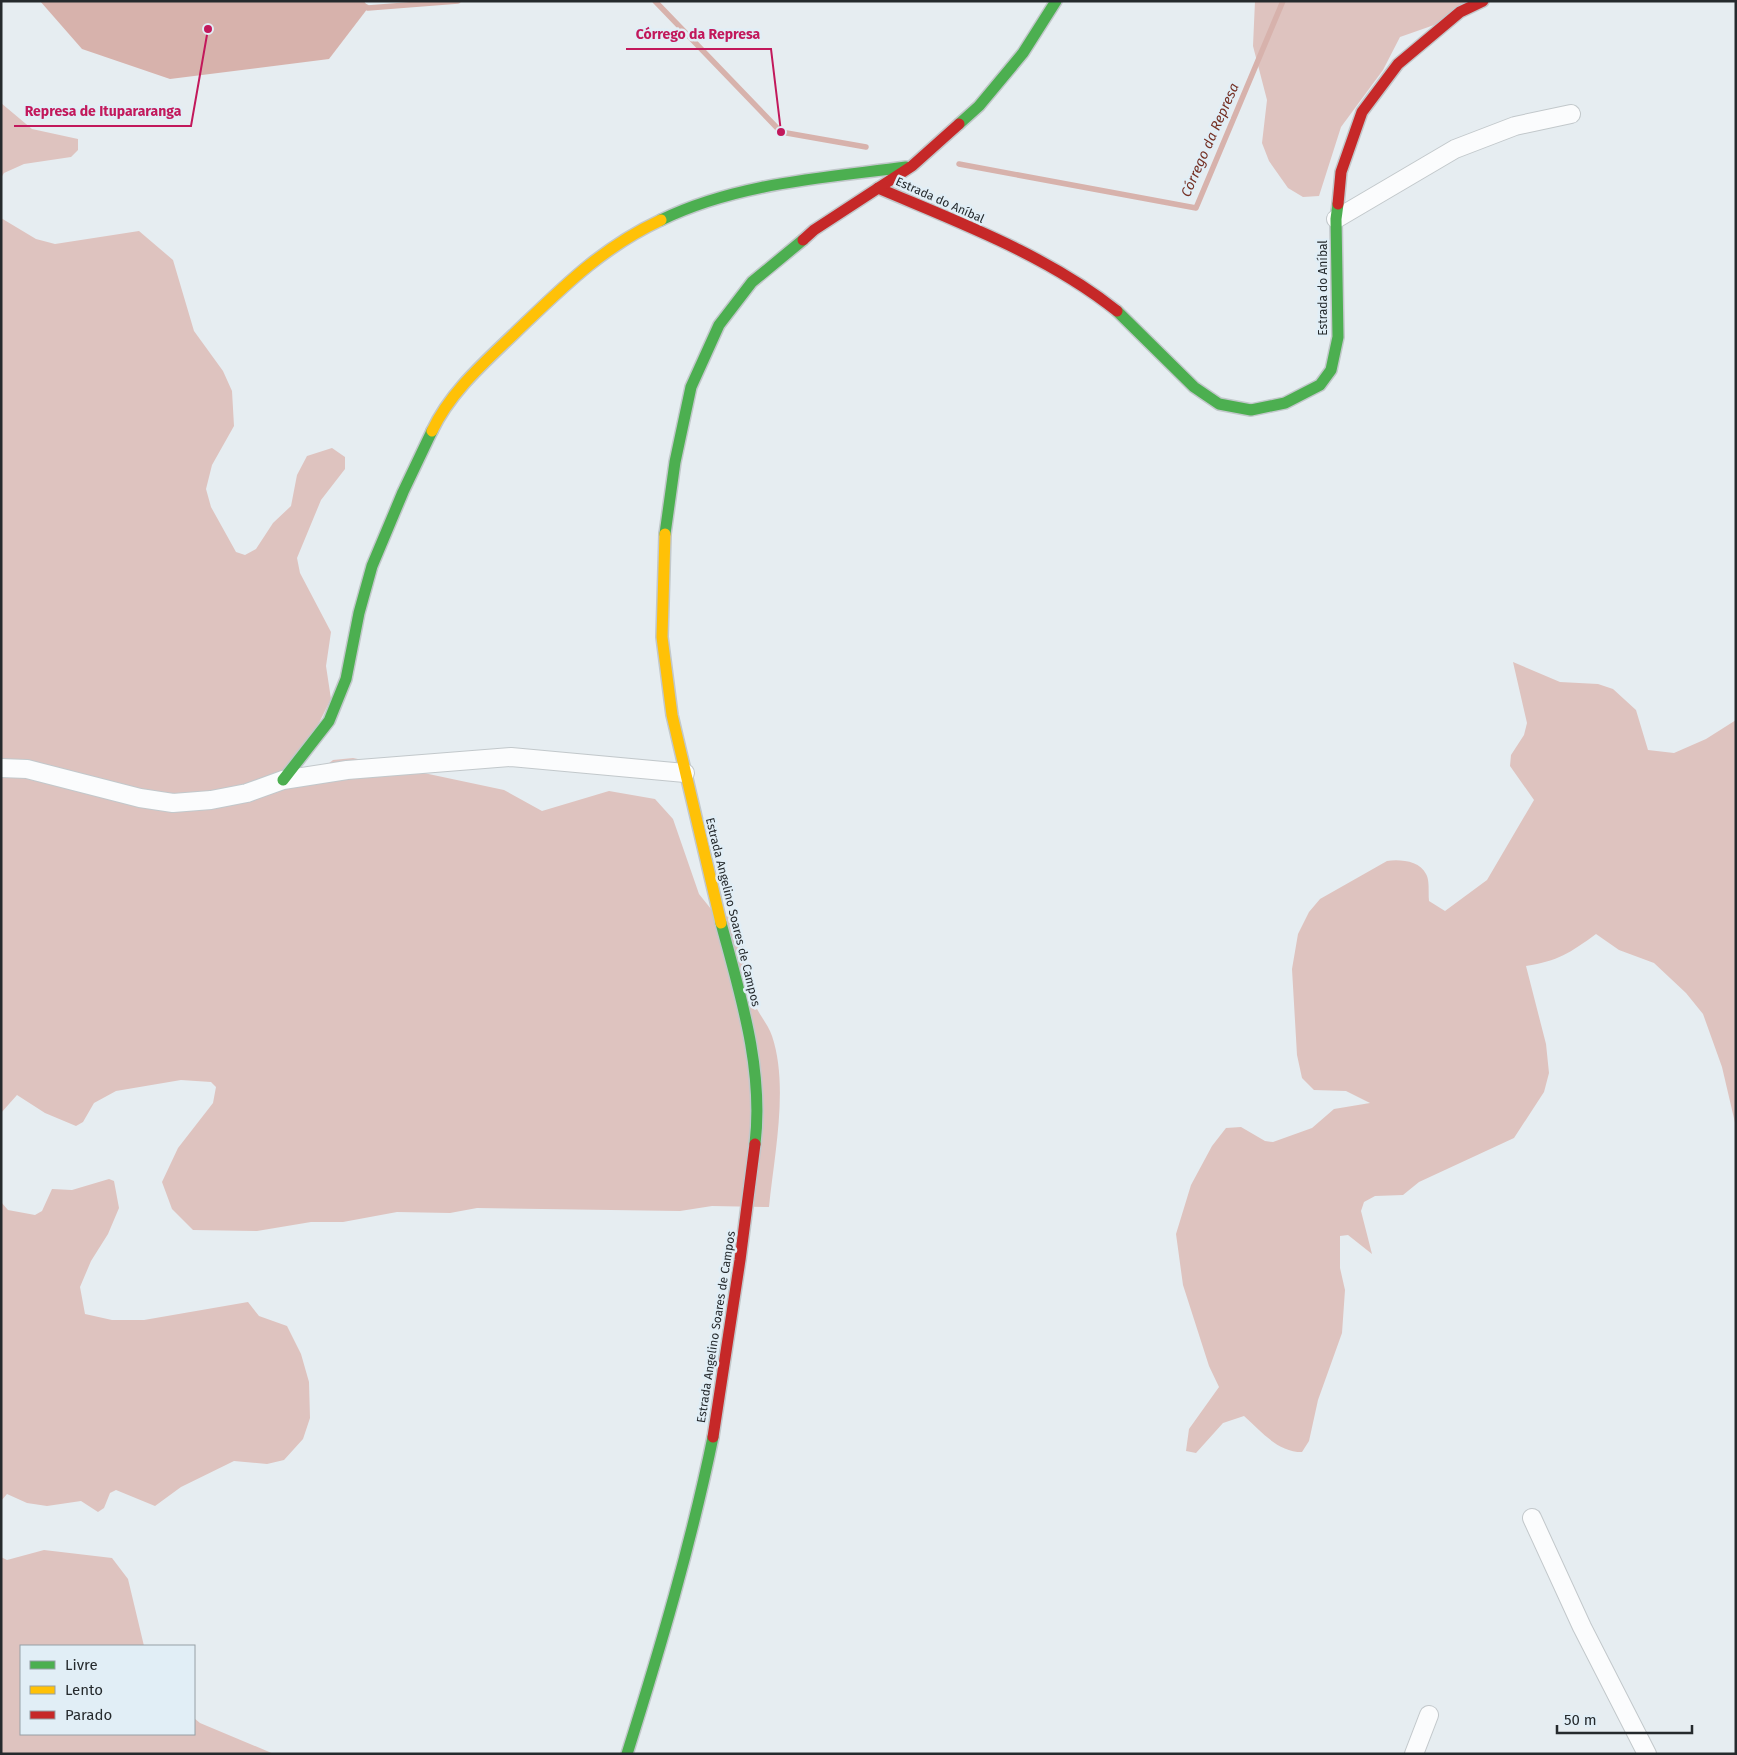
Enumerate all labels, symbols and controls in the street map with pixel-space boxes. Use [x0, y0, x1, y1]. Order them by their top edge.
callout: Córrego da Represa [626, 20, 771, 49]
text: Córrego da Represa [636, 26, 761, 43]
water label: Córrego da Represa [1177, 80, 1243, 200]
callout: Represa de Itupararanga [14, 97, 191, 126]
text: Represa de Itupararanga [25, 103, 182, 120]
street label: Estrada do Aníbal [893, 174, 987, 226]
street label: Estrada do Aníbal [1316, 240, 1330, 336]
street label: Estrada Angelino Soares de Campos [703, 816, 763, 1008]
street label: Estrada Angelino Soares de Campos [694, 1230, 738, 1424]
legend [20, 1645, 195, 1735]
text: Livre [65, 1656, 98, 1674]
text: Lento [65, 1681, 103, 1699]
scale bar [1557, 1702, 1692, 1734]
text: Parado [65, 1706, 112, 1724]
text: 50 m [1564, 1711, 1597, 1729]

